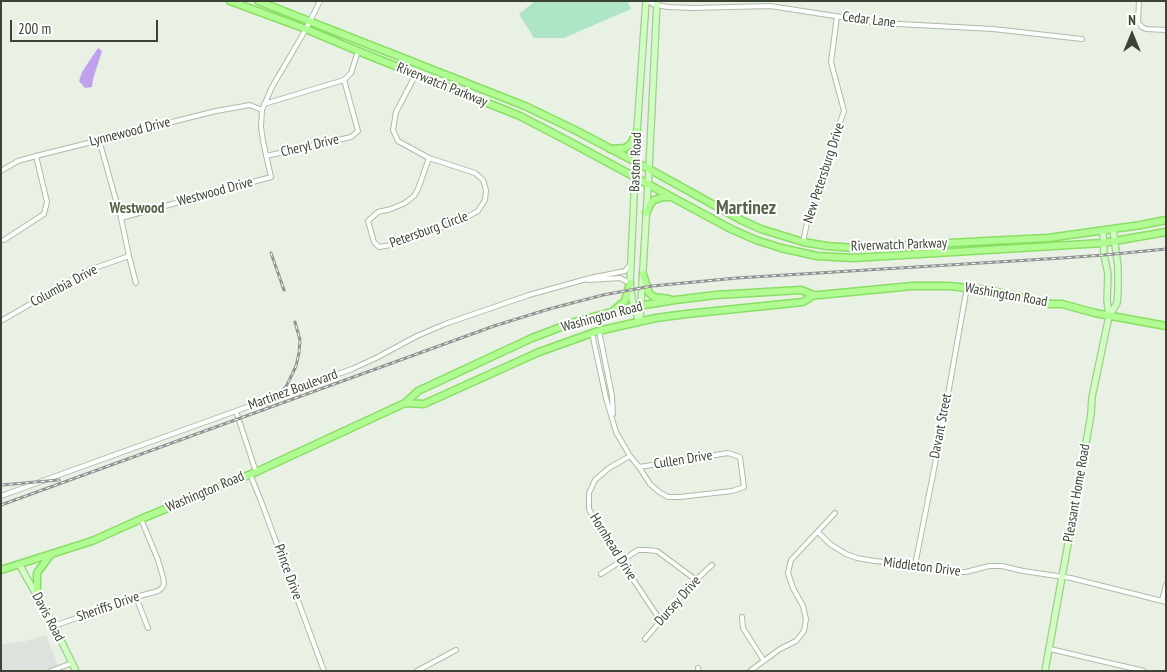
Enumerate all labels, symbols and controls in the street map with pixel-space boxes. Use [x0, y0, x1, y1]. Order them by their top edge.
street label: Cedar Lane [841, 8, 897, 32]
scale bar [12, 10, 160, 42]
north arrow [1107, 10, 1157, 60]
text: N [1128, 11, 1136, 29]
text: 200 m [18, 19, 51, 38]
street label: Riverwatch Parkway [394, 59, 490, 111]
street label: Lynnewood Drive [88, 114, 172, 150]
street label: New Petersburg Drive [800, 121, 848, 225]
street label: Cheryl Drive [279, 131, 341, 161]
street label: Baston Road [627, 132, 645, 192]
street label: Westwood Drive [175, 174, 255, 210]
district label: Martinez [716, 198, 776, 220]
district label: Westwood [110, 200, 164, 218]
street label: Petersburg Circle [388, 208, 470, 252]
street label: Riverwatch Parkway [851, 235, 947, 255]
street label: Columbia Drive [28, 261, 100, 311]
street label: Washington Road [963, 279, 1049, 311]
street label: Washington Road [560, 298, 644, 336]
street label: Martinez Boulevard [246, 366, 340, 414]
street label: Davant Street [926, 392, 956, 460]
street label: Pleasant Home Road [1060, 443, 1094, 543]
street label: Cullen Drive [652, 447, 714, 473]
street label: Washington Road [163, 468, 247, 516]
street label: Hornhead Drive [586, 511, 640, 583]
street label: Prince Drive [270, 542, 306, 602]
street label: Middleton Drive [883, 554, 961, 580]
street label: Dursey Drive [651, 573, 705, 629]
street label: Sheriffs Drive [74, 588, 142, 626]
street label: Davis Road [28, 590, 68, 644]

